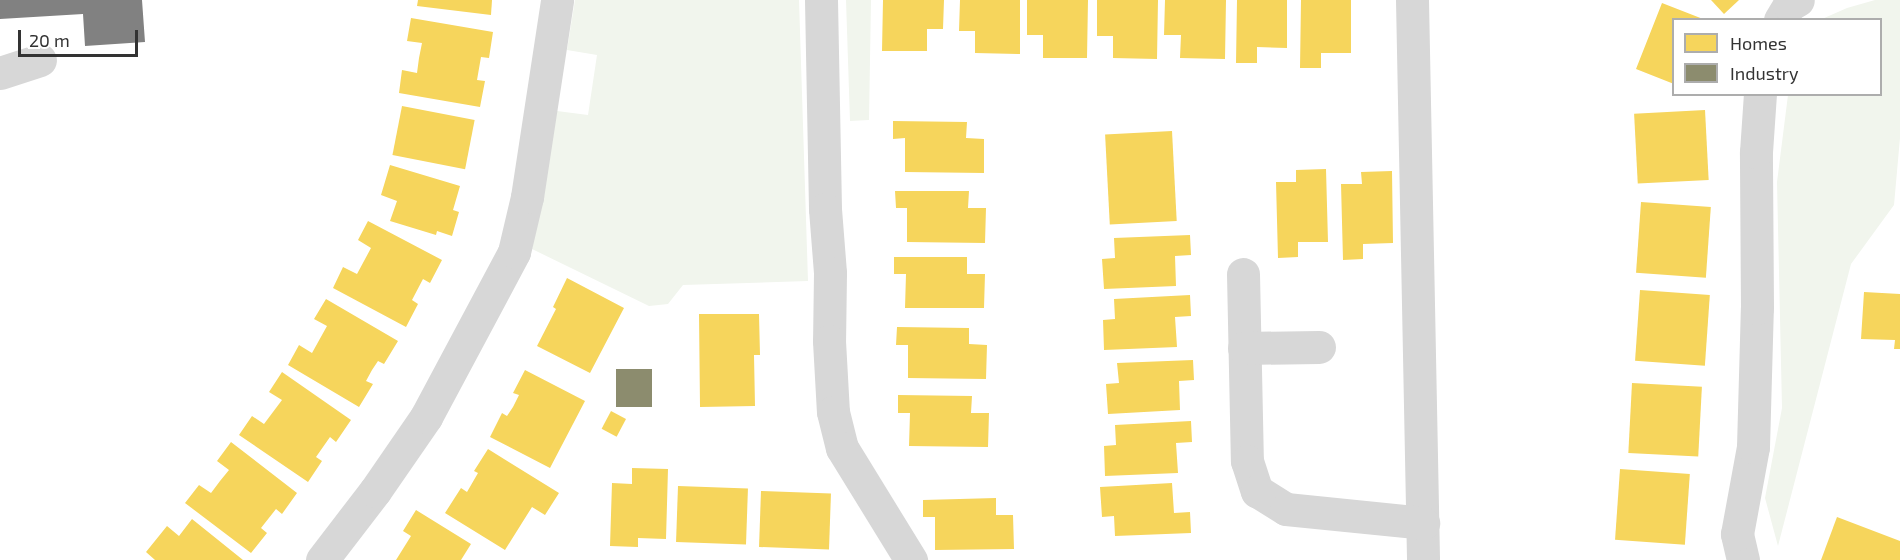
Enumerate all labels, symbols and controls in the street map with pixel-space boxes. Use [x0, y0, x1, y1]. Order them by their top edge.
scale bar [21, 18, 141, 56]
legend [1672, 18, 1882, 96]
text: 20 m [29, 29, 70, 51]
text: Homes [1730, 32, 1787, 54]
text: Industry [1730, 62, 1799, 84]

